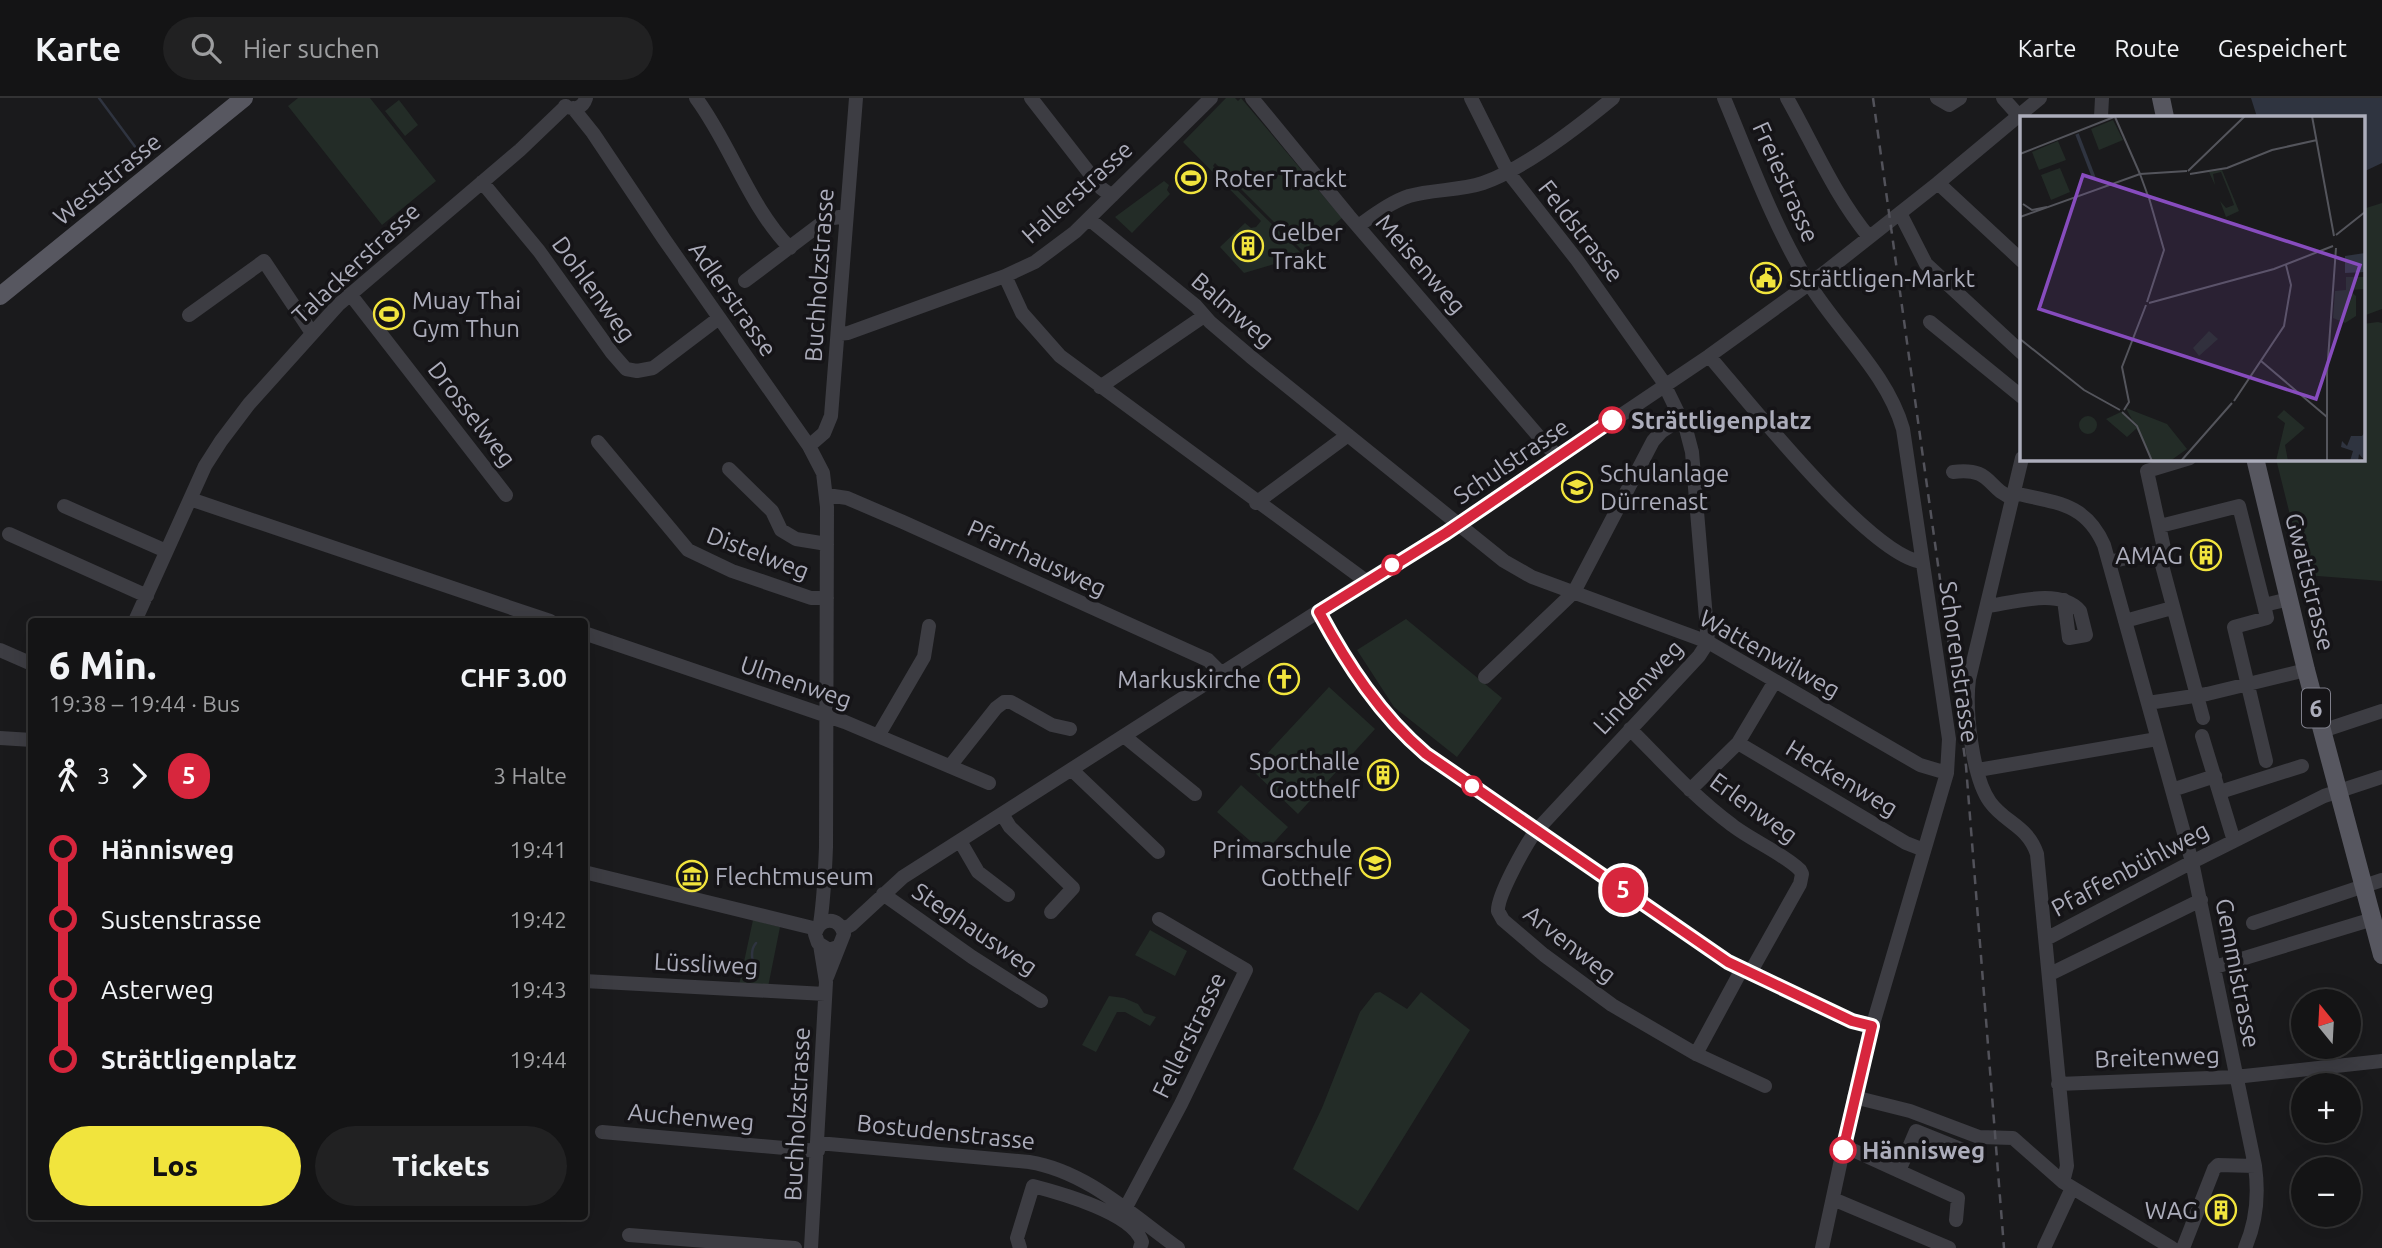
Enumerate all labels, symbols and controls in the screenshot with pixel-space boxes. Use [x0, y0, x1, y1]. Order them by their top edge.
search box [163, 17, 653, 80]
icon: search [187, 29, 225, 67]
text: Karte [35, 30, 121, 67]
text: Hier suchen [243, 34, 380, 63]
text: Karte [2018, 35, 2076, 62]
text: Route [2114, 35, 2180, 62]
text: Gespeichert [2218, 35, 2347, 62]
inset map [2020, 116, 2364, 460]
street label: Freiestrasse [1747, 118, 1825, 246]
street label: Weststrasse [48, 128, 166, 230]
street label: Hallerstrasse [1016, 135, 1138, 249]
sports icon: Roter Trackt [1174, 161, 1208, 195]
place label: Roter Trackt [1214, 165, 1347, 192]
street label: Feldstrasse [1533, 175, 1629, 287]
street label: Buchholzstrasse [799, 187, 839, 363]
street label: Talackerstrasse [287, 197, 425, 329]
street label: Meisenweg [1370, 209, 1472, 319]
place label: Gelber Trakt [1271, 219, 1343, 274]
building icon: Gelber Trakt [1231, 229, 1265, 263]
street label: Dohlenweg [547, 231, 641, 347]
street label: Adlerstrasse [684, 237, 782, 361]
public building icon: Strättligen-Markt [1749, 261, 1783, 295]
place label: Strättligen-Markt [1789, 265, 1975, 292]
street label: Balmweg [1186, 267, 1280, 353]
place label: Muay Thai Gym Thun [412, 287, 521, 342]
sports icon: Muay Thai Gym Thun [372, 297, 406, 331]
street label: Drosselweg [423, 356, 521, 472]
marker: Strättligenplatz [1599, 407, 1625, 433]
place label: Strättligenplatz [1631, 407, 1811, 434]
street label: Schulstrasse [1448, 413, 1574, 509]
place label: Schulanlage Dürrenast [1600, 460, 1729, 515]
school or university icon: Schulanlage Dürrenast [1560, 470, 1594, 504]
street label: Gwattstrasse [2280, 510, 2340, 654]
street label: Pfarrhausweg [963, 514, 1111, 602]
street label: Distelweg [703, 521, 813, 585]
building icon: AMAG [2189, 538, 2223, 572]
place label: AMAG [2115, 542, 2183, 569]
unlabelled marker [1382, 555, 1402, 575]
street label: Schorenstrasse [1934, 579, 1984, 745]
street label: Wattenwilweg [1695, 604, 1845, 704]
street label: Lindenweg [1588, 635, 1688, 739]
text: 6 Min. [49, 644, 156, 686]
street label: Ulmenweg [737, 650, 855, 714]
church icon: Markuskirche [1267, 662, 1301, 696]
text: CHF 3.00 [460, 663, 567, 692]
place label: Markuskirche [1117, 666, 1261, 693]
road number: 6 [2302, 688, 2330, 728]
text: 19:38 – 19:44 · Bus [49, 691, 240, 716]
street label: Heckenweg [1781, 734, 1903, 822]
place label: Sporthalle Gotthelf [1249, 748, 1361, 803]
icon: walk [49, 757, 87, 795]
icon: forward [120, 757, 158, 795]
building icon: Sporthalle Gotthelf [1366, 758, 1400, 792]
text: 5 [182, 762, 196, 789]
text: 3 [97, 763, 110, 788]
text: 3 Halte [493, 763, 567, 788]
street label: Erlenweg [1705, 767, 1803, 849]
unlabelled marker [1462, 776, 1482, 796]
street label: Pfaffenbühlweg [2047, 816, 2213, 922]
text: Hännisweg [101, 835, 234, 864]
place label: Primarschule Gotthelf [1212, 836, 1353, 891]
text: 19:41 [509, 837, 567, 862]
school or university icon: Primarschule Gotthelf [1358, 846, 1392, 880]
museum icon: Flechtmuseum [675, 859, 709, 893]
place label: Flechtmuseum [715, 863, 874, 890]
line badge: 5 [1600, 867, 1646, 913]
text: 5 [1616, 876, 1630, 903]
street label: Steghausweg [907, 877, 1043, 981]
street label: Gemmistrasse [2210, 896, 2266, 1050]
street label: Arvenweg [1519, 900, 1621, 988]
text: Sustenstrasse [101, 905, 262, 934]
text: 19:42 [509, 907, 567, 932]
street label: Lüssliweg [653, 948, 759, 980]
street label: Fellerstrasse [1147, 968, 1231, 1102]
text: Asterweg [101, 975, 214, 1004]
text: 19:43 [509, 977, 567, 1002]
north arrow [2291, 989, 2361, 1059]
map controls [2291, 989, 2361, 1227]
street label: Buchholzstrasse [779, 1026, 815, 1202]
street label: Breitenweg [2094, 1041, 2220, 1073]
text: Strättligenplatz [101, 1045, 296, 1074]
text: 19:44 [509, 1047, 567, 1072]
button: + [2291, 1073, 2361, 1143]
street label: Auchenweg [627, 1098, 755, 1136]
street label: Bostudenstrasse [855, 1109, 1037, 1155]
button: Los [49, 1126, 301, 1206]
button: Tickets [315, 1126, 567, 1206]
marker: Hännisweg [1830, 1137, 1856, 1163]
place label: Hännisweg [1862, 1137, 1985, 1164]
button: − [2291, 1157, 2361, 1227]
building icon: WAG [2204, 1193, 2238, 1227]
place label: WAG [2145, 1197, 2198, 1224]

